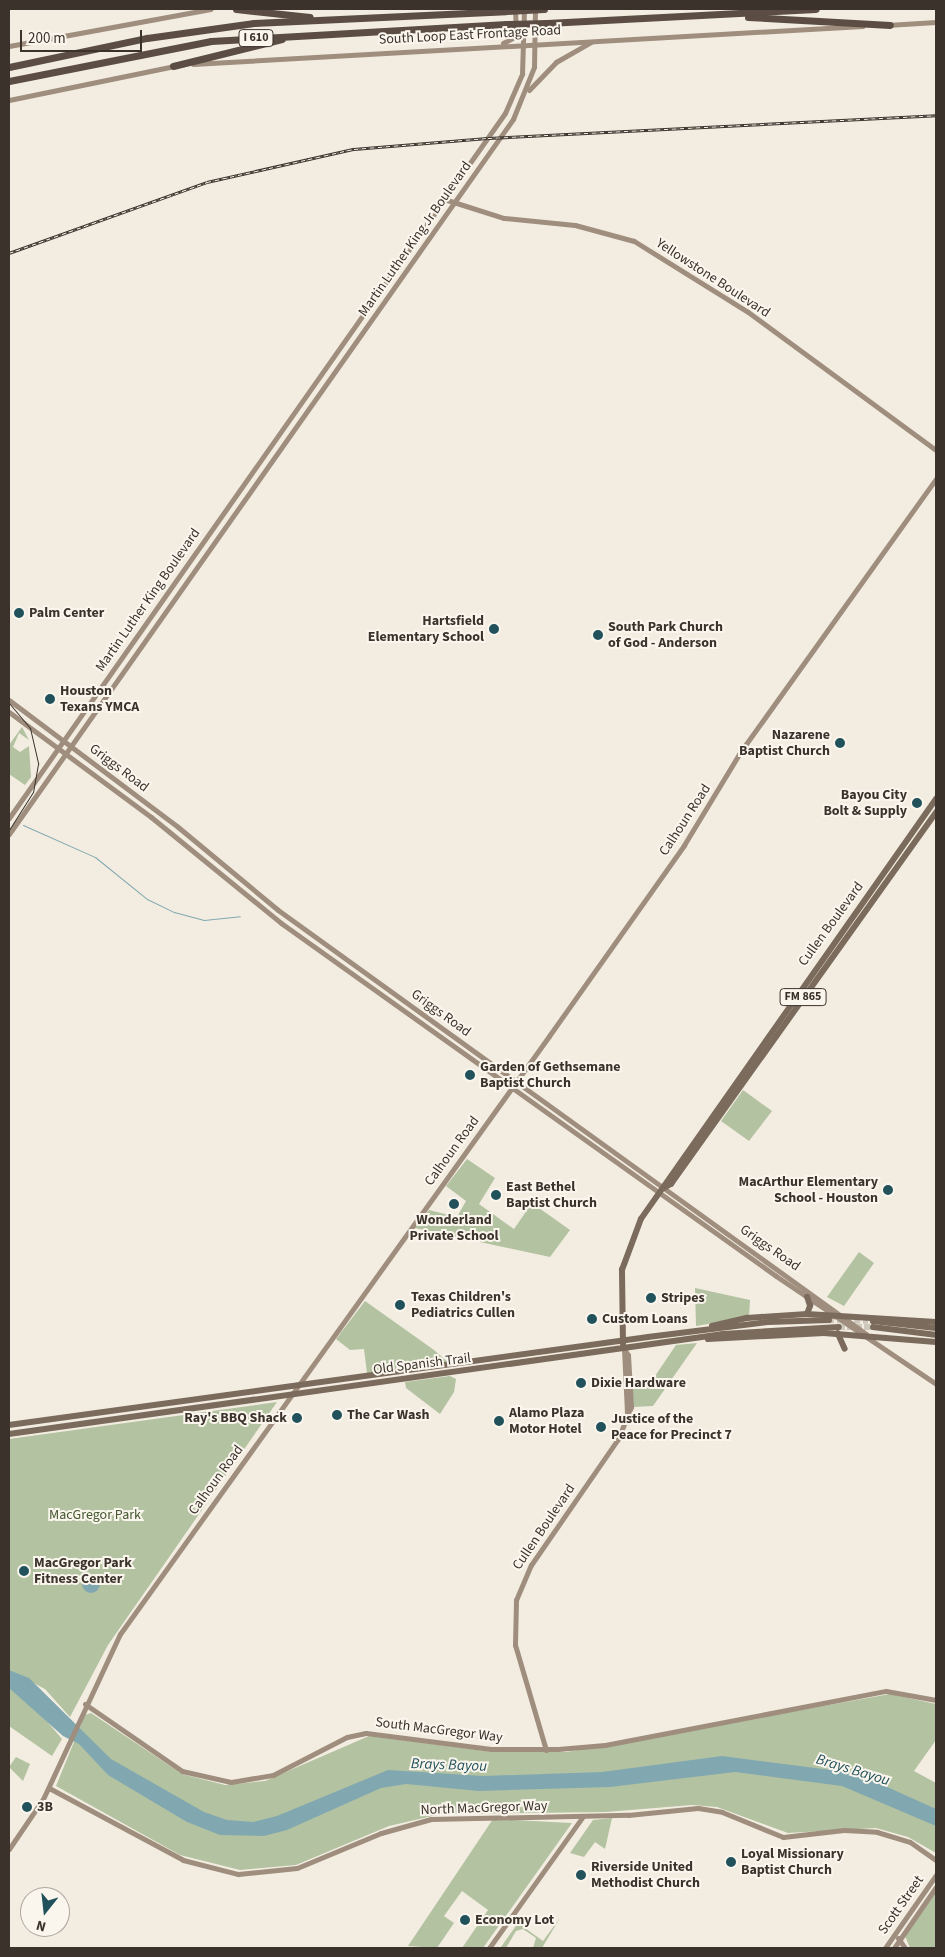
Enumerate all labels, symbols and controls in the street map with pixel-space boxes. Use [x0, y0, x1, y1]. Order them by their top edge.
scale bar [22, 20, 145, 52]
street label: South Loop East Frontage Road [378, 22, 562, 48]
text: 200 m [28, 28, 66, 49]
road number: I 610 [237, 28, 275, 48]
street label: Martin Luther King Jr Boulevard [355, 158, 475, 320]
street label: Yellowstone Boulevard [653, 235, 773, 321]
street label: Martin Luther King Boulevard [92, 525, 204, 675]
place label: Palm Center [29, 605, 104, 621]
marker: Palm Center [13, 607, 25, 619]
place label: Hartsfield Elementary School [368, 613, 484, 646]
place label: South Park Church of God - Anderson [608, 619, 723, 652]
marker: Hartsfield Elementary School [488, 623, 500, 635]
marker: South Park Church of God - Anderson [592, 629, 604, 641]
place label: Houston Texans YMCA [60, 683, 139, 716]
marker: Houston Texans YMCA [44, 693, 56, 705]
place label: Nazarene Baptist Church [739, 727, 830, 760]
marker: Nazarene Baptist Church [834, 737, 846, 749]
street label: Griggs Road [86, 740, 152, 796]
street label: Calhoun Road [656, 781, 714, 859]
place label: Bayou City Bolt & Supply [823, 787, 907, 820]
marker: Bayou City Bolt & Supply [911, 797, 923, 809]
street label: Cullen Boulevard [795, 879, 867, 969]
street label: Griggs Road [408, 986, 474, 1040]
road number: FM 865 [779, 988, 827, 1006]
place label: Garden of Gethsemane Baptist Church [480, 1059, 621, 1092]
marker: Garden of Gethsemane Baptist Church [464, 1069, 476, 1081]
street label: Calhoun Road [421, 1113, 483, 1189]
place label: MacArthur Elementary School - Houston [739, 1174, 878, 1206]
place label: East Bethel Baptist Church [506, 1179, 597, 1212]
marker: MacArthur Elementary School - Houston [882, 1184, 894, 1196]
marker: East Bethel Baptist Church [490, 1189, 502, 1201]
marker: Wonderland Private School [448, 1198, 460, 1210]
place label: Wonderland Private School [410, 1212, 498, 1244]
street label: Griggs Road [737, 1221, 803, 1275]
place label: Texas Children's Pediatrics Cullen [411, 1289, 515, 1321]
place label: Stripes [661, 1290, 705, 1306]
marker: Stripes [645, 1292, 657, 1304]
marker: Texas Children's Pediatrics Cullen [393, 1298, 407, 1312]
place label: Custom Loans [602, 1311, 688, 1327]
marker: Custom Loans [586, 1313, 598, 1325]
street label: Old Spanish Trail [372, 1350, 472, 1378]
place label: Dixie Hardware [591, 1375, 686, 1391]
marker: Dixie Hardware [575, 1377, 587, 1389]
place label: Alamo Plaza Motor Hotel [509, 1405, 584, 1438]
place label: The Car Wash [347, 1407, 430, 1423]
marker: The Car Wash [331, 1409, 343, 1421]
place label: Ray's BBQ Shack [184, 1410, 287, 1426]
place label: Justice of the Peace for Precinct 7 [611, 1411, 732, 1444]
marker: Ray's BBQ Shack [291, 1412, 303, 1424]
marker: Alamo Plaza Motor Hotel [493, 1415, 505, 1427]
marker: Justice of the Peace for Precinct 7 [595, 1421, 607, 1433]
street label: Calhoun Road [185, 1442, 247, 1518]
street label: Cullen Boulevard [509, 1481, 579, 1573]
park label: MacGregor Park [49, 1507, 141, 1523]
place label: MacGregor Park Fitness Center [34, 1555, 132, 1588]
marker: MacGregor Park Fitness Center [18, 1565, 30, 1577]
street label: South MacGregor Way [374, 1714, 504, 1746]
water label: Brays Bayou [814, 1750, 892, 1790]
water label: Brays Bayou [411, 1755, 487, 1775]
street label: North MacGregor Way [420, 1797, 548, 1819]
place label: 3B [37, 1799, 53, 1815]
marker: 3B [21, 1801, 33, 1813]
place label: Loyal Missionary Baptist Church [741, 1846, 844, 1878]
marker: Loyal Missionary Baptist Church [725, 1856, 737, 1868]
place label: Riverside United Methodist Church [591, 1859, 700, 1891]
marker: Riverside United Methodist Church [575, 1869, 587, 1881]
street label: Scott Street [875, 1872, 927, 1938]
north arrow [20, 1887, 70, 1937]
place label: Economy Lot [475, 1912, 554, 1928]
marker: Economy Lot [459, 1914, 471, 1926]
text: N [34, 1915, 48, 1936]

